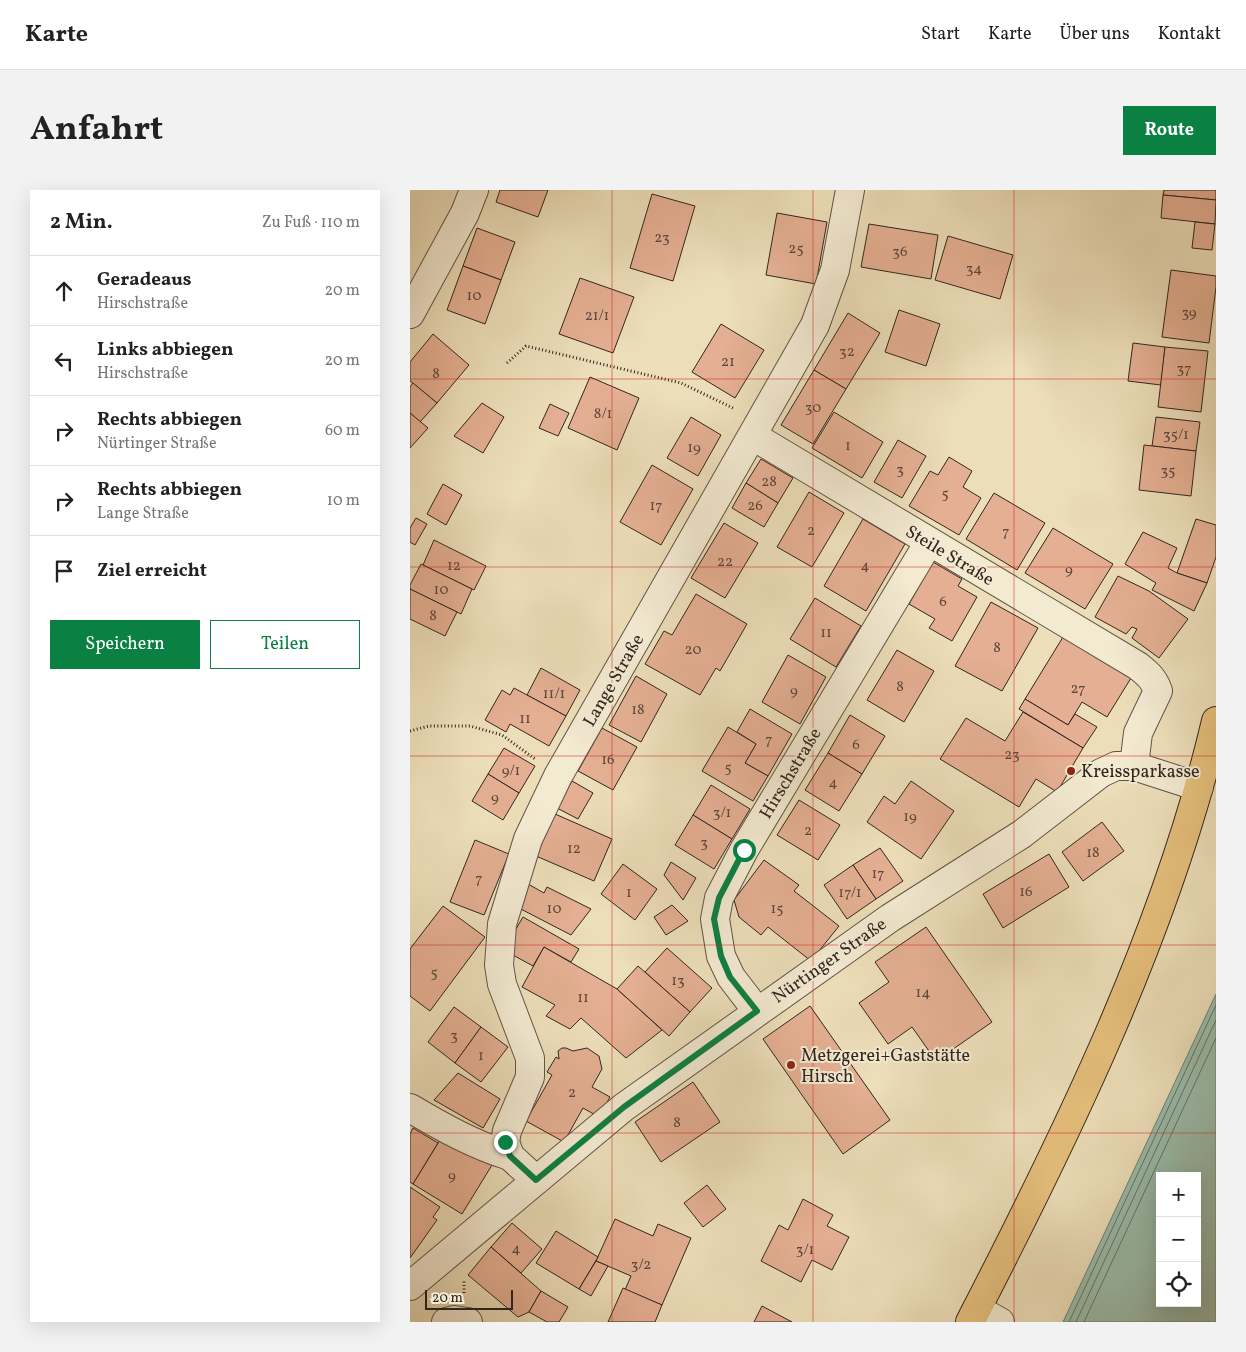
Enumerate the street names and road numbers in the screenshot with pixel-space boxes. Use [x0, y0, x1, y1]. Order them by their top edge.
street label: Steile Straße [900, 520, 998, 593]
street label: Lange Straße [578, 630, 651, 732]
street label: Hirschstraße [754, 723, 828, 824]
street label: Nürtinger Straße [768, 912, 892, 1010]

